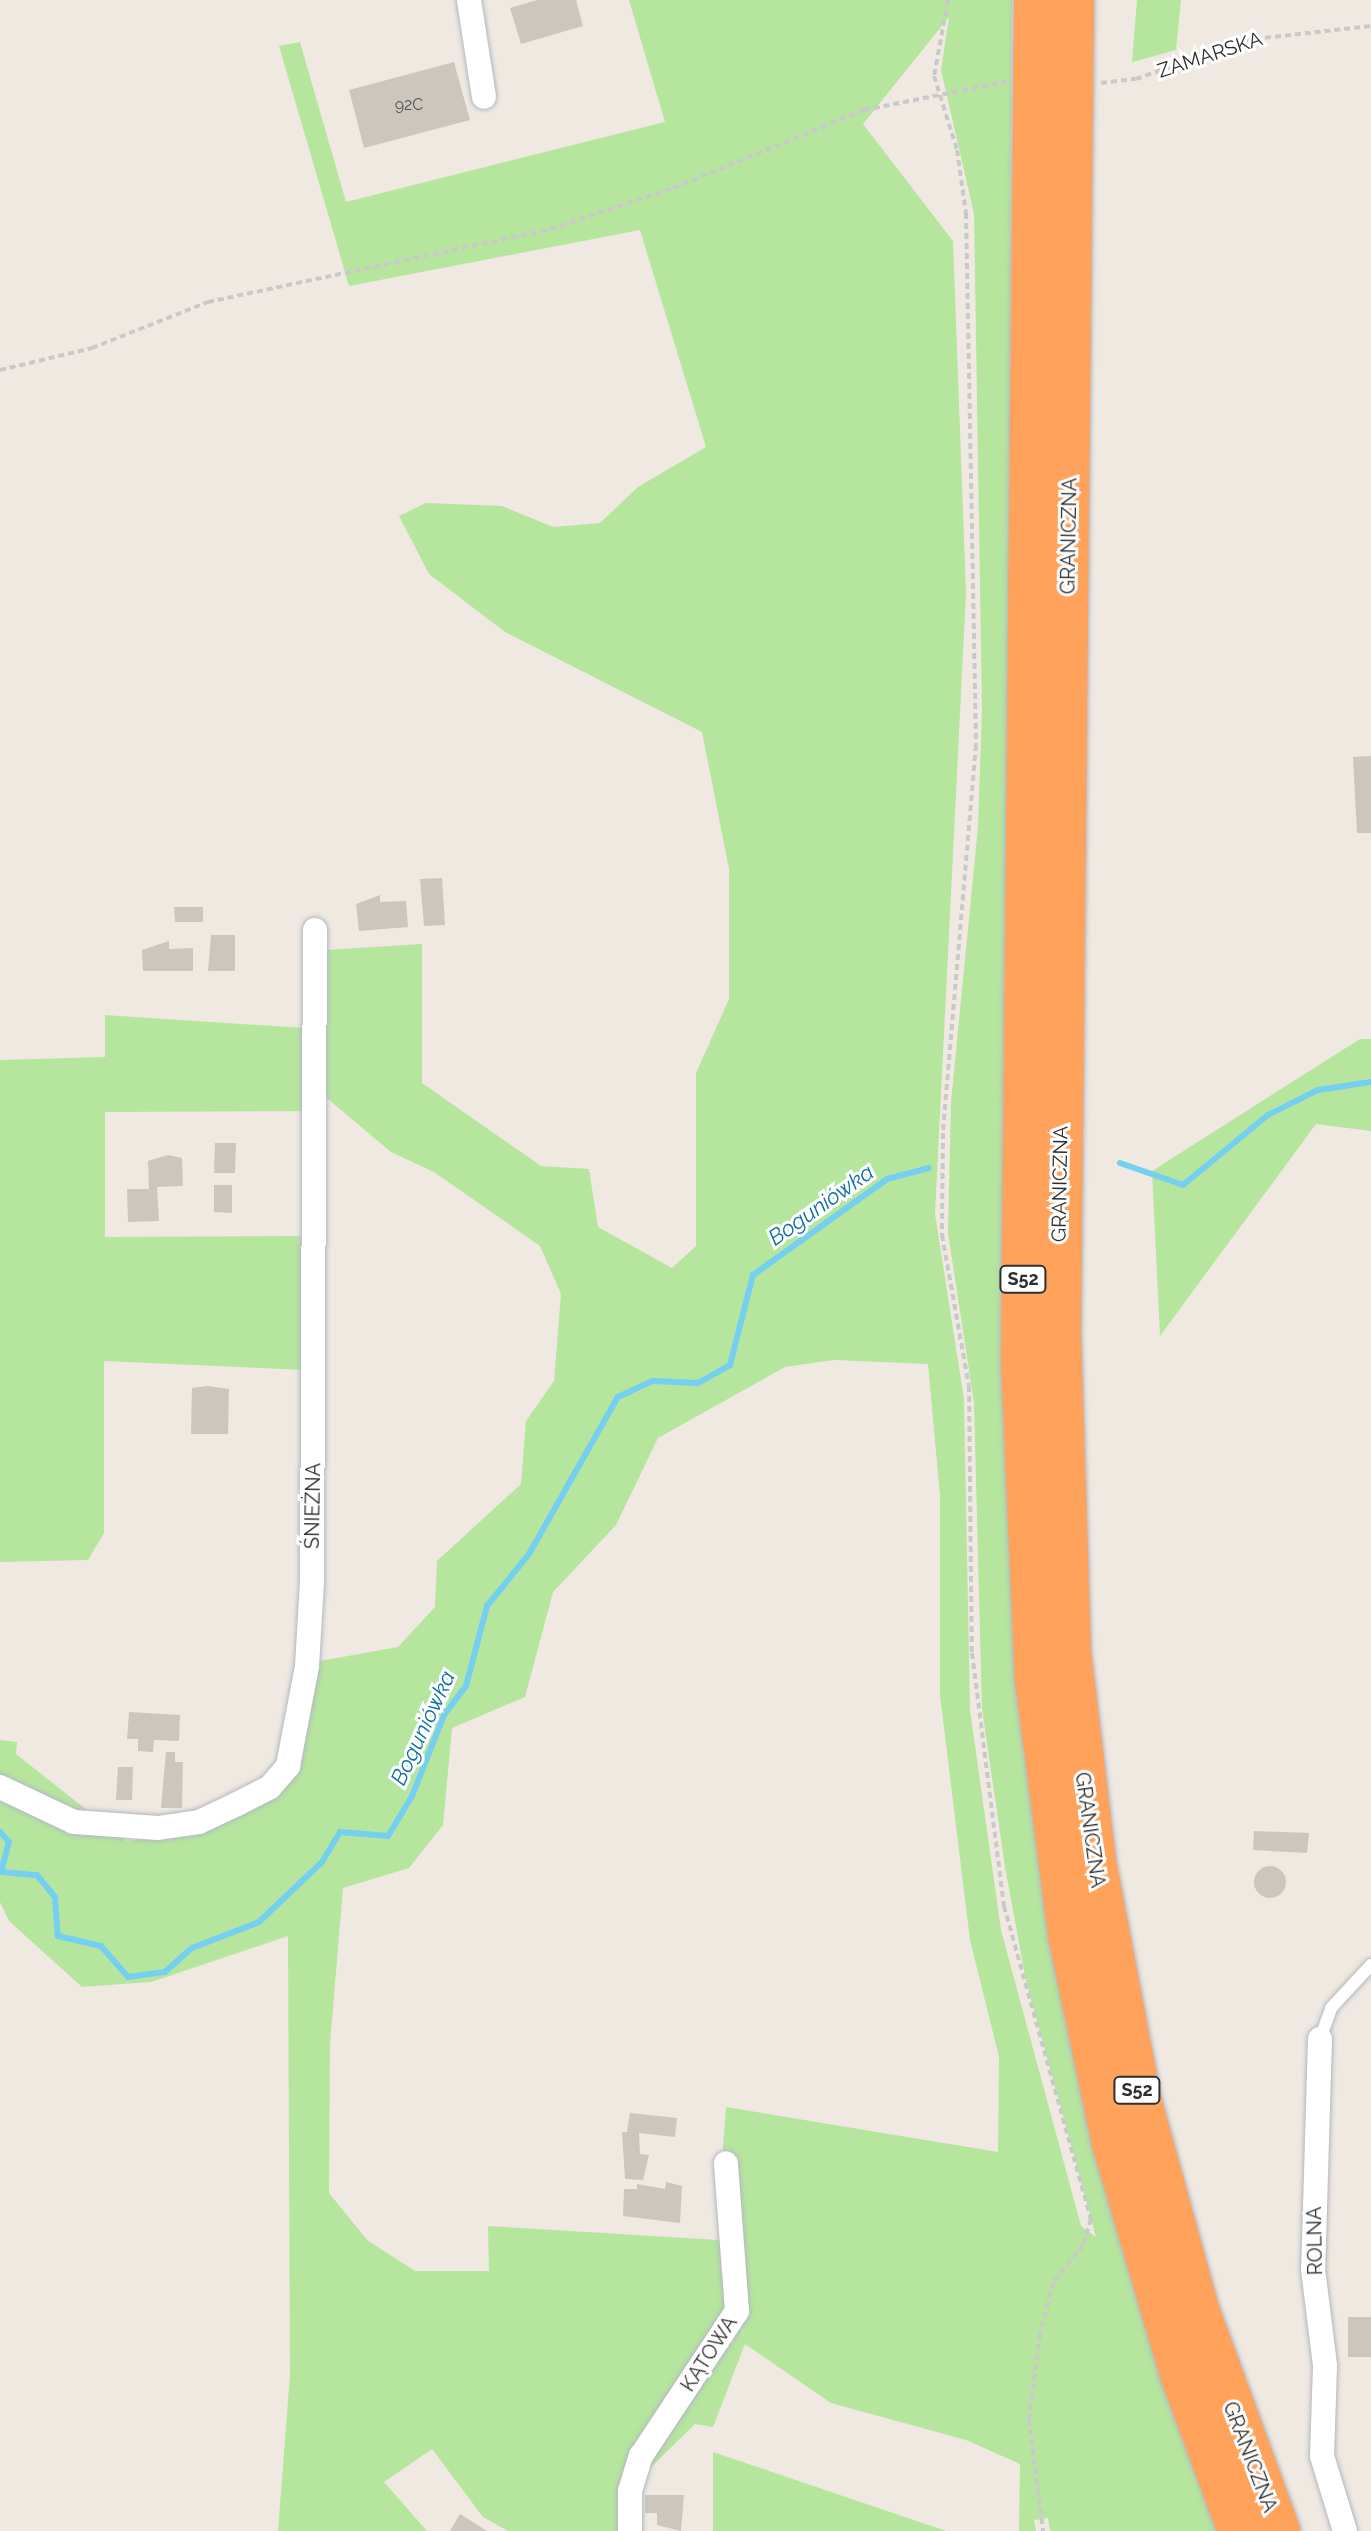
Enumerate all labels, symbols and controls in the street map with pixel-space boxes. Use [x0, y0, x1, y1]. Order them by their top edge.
street label: ZAMARSKA [1155, 27, 1265, 83]
house number: 92C [395, 95, 423, 115]
street label: GRANICZNA [1056, 478, 1082, 594]
street label: GRANICZNA [1047, 1126, 1073, 1242]
water label: Boguniówka [763, 1159, 879, 1251]
road number: S52 [999, 1265, 1047, 1293]
street label: ŚNIEŻNA [300, 1463, 326, 1549]
water label: Boguniówka [385, 1667, 461, 1789]
street label: GRANICZNA [1070, 1771, 1110, 1889]
road number: S52 [1113, 2076, 1161, 2104]
street label: ROLNA [1302, 2206, 1328, 2276]
street label: KĄTOWA [676, 2312, 742, 2396]
street label: GRANICZNA [1218, 2398, 1282, 2516]

